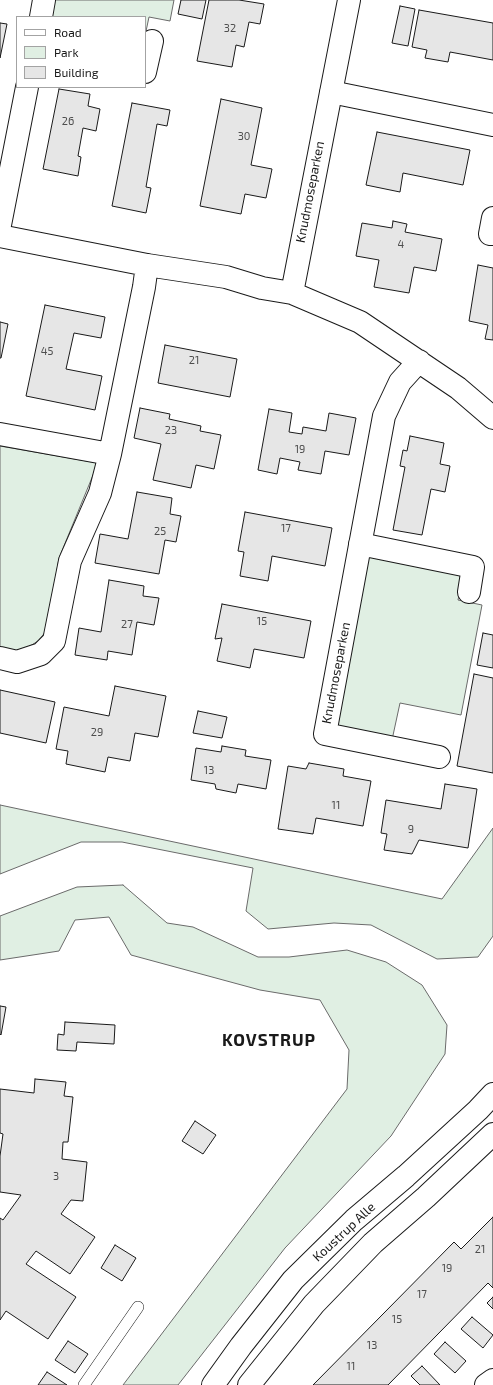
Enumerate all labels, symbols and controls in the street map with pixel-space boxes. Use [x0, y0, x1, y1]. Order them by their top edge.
legend [16, 16, 146, 88]
house number: 32 [224, 21, 236, 35]
text: Road [54, 25, 82, 39]
text: Park [54, 45, 79, 59]
text: Building [54, 65, 98, 79]
house number: 26 [62, 114, 74, 128]
house number: 30 [238, 129, 250, 143]
street label: Knudmoseparken [292, 140, 328, 244]
house number: 4 [398, 237, 404, 251]
house number: 45 [41, 344, 53, 358]
house number: 21 [189, 353, 199, 367]
house number: 23 [165, 423, 177, 437]
house number: 19 [295, 442, 305, 456]
house number: 17 [281, 521, 291, 535]
house number: 25 [154, 524, 166, 538]
house number: 15 [257, 614, 267, 628]
house number: 27 [121, 617, 133, 631]
street label: Knudmoseparken [318, 621, 354, 725]
house number: 29 [91, 725, 103, 739]
house number: 13 [204, 763, 214, 777]
house number: 11 [332, 798, 340, 812]
house number: 9 [408, 822, 414, 836]
district label: KOVSTRUP [222, 1030, 316, 1050]
house number: 3 [53, 1169, 59, 1183]
street label: Koustrup Alle [310, 1199, 378, 1265]
house number: 21 [475, 1242, 485, 1256]
house number: 19 [442, 1261, 452, 1275]
house number: 17 [417, 1287, 427, 1301]
house number: 15 [392, 1312, 402, 1326]
house number: 13 [367, 1338, 377, 1352]
house number: 11 [347, 1359, 355, 1373]

